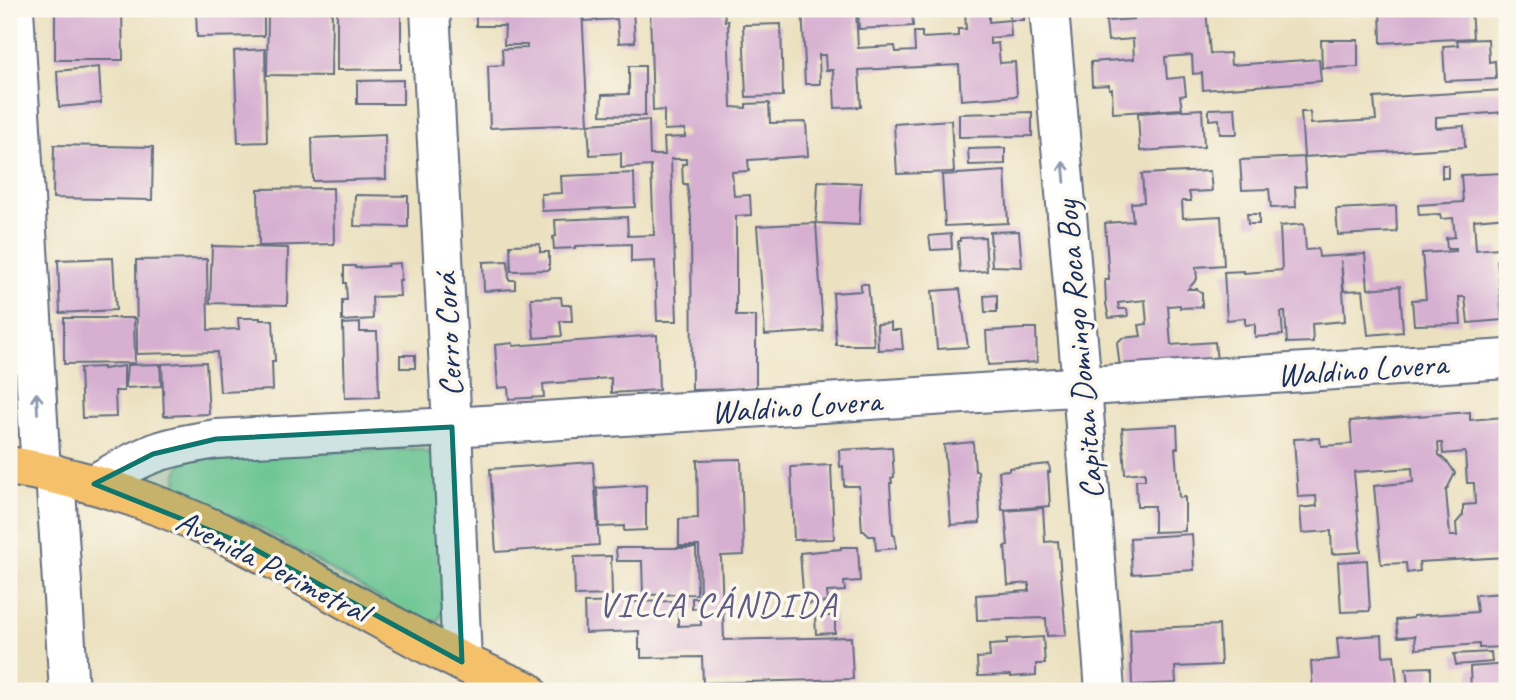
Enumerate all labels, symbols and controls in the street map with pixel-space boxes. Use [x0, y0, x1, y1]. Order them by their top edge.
one-way arrow [1057, 161, 1070, 184]
street label: Capitan Domingo Roca Boy [1045, 196, 1113, 501]
street label: Cerro Corá [424, 269, 472, 398]
street label: Waldino Lovera [1276, 342, 1451, 396]
street label: Waldino Lovera [710, 379, 885, 433]
one-way arrow [30, 392, 43, 414]
street label: Avenida Perimetral [169, 499, 381, 635]
district label: VILLA CÁNDIDA [598, 582, 838, 627]

